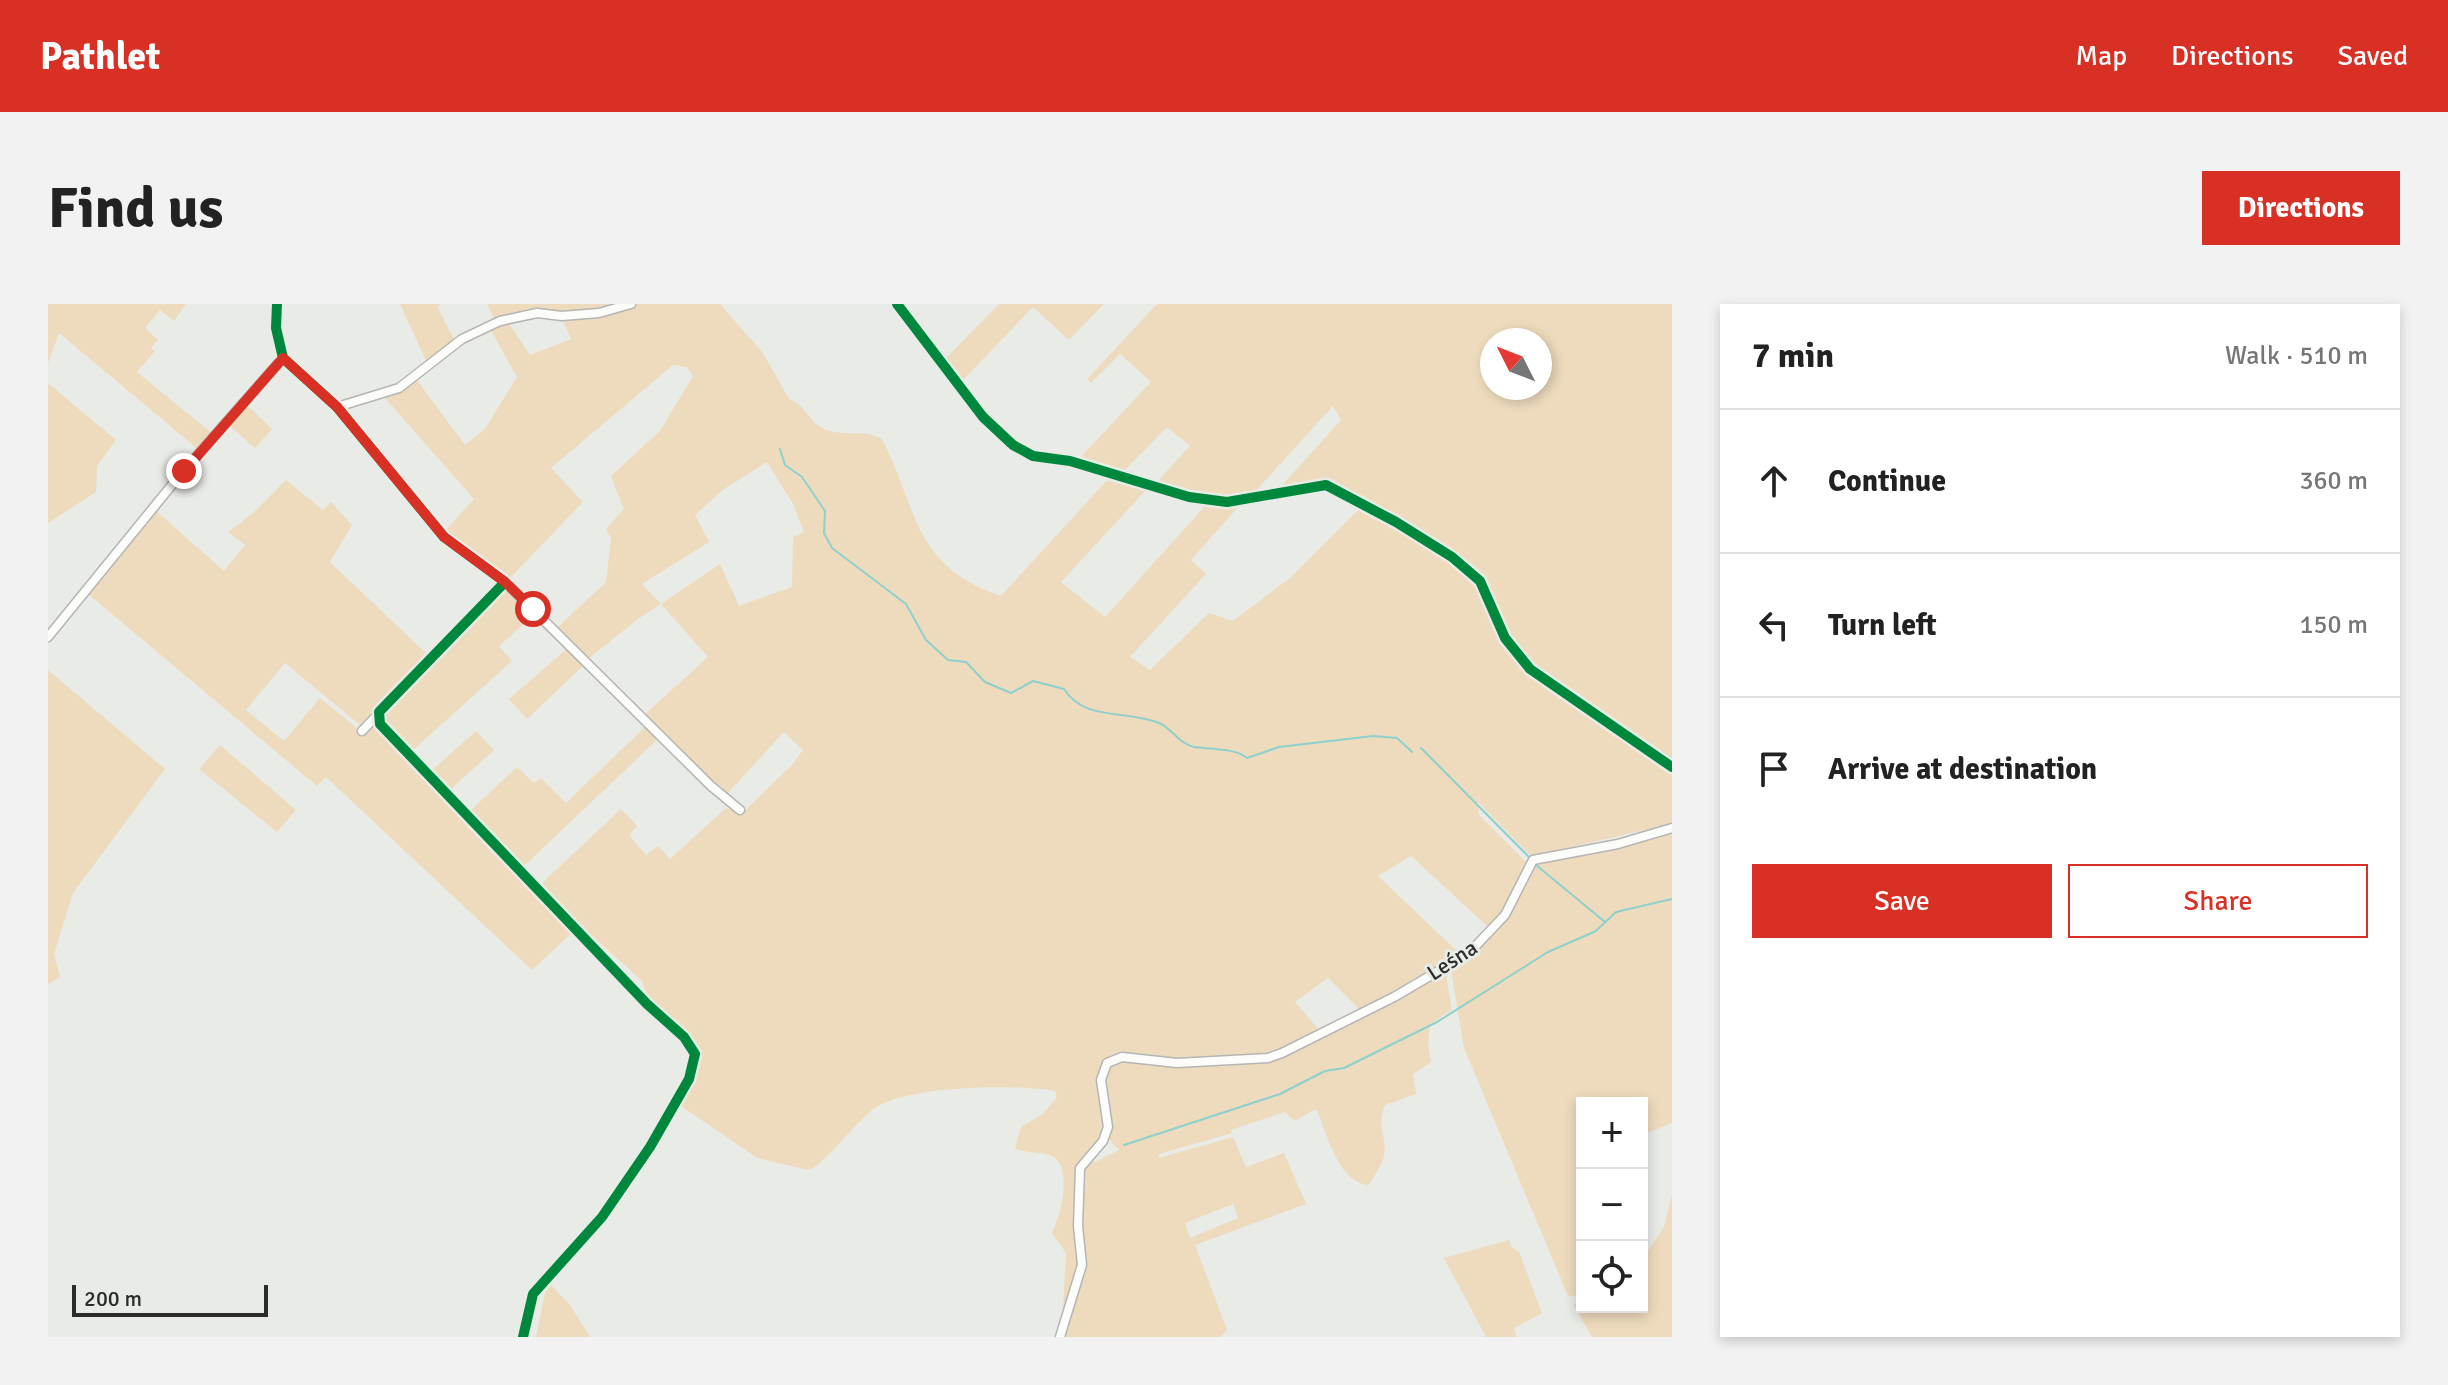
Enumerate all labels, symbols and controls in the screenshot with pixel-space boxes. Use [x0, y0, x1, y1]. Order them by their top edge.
text: Pathlet [40, 33, 160, 80]
text: Map [2075, 39, 2127, 73]
text: Directions [2171, 39, 2293, 73]
text: Saved [2337, 39, 2408, 73]
button: Directions [2202, 171, 2400, 245]
text: Find us [48, 174, 223, 243]
north arrow [1480, 328, 1552, 400]
text: 7 min [1752, 335, 1834, 377]
text: Walk · 510 m [2225, 340, 2368, 372]
route end [166, 453, 202, 489]
icon: ahead [1752, 459, 1796, 503]
text: Continue [1828, 463, 1946, 500]
text: 360 m [2299, 465, 2368, 497]
route start [515, 591, 551, 627]
icon: left [1752, 603, 1796, 647]
text: Turn left [1828, 607, 1937, 644]
text: 150 m [2299, 609, 2368, 641]
icon: arrive [1752, 747, 1796, 791]
text: Arrive at destination [1828, 751, 2097, 788]
button: Save [1752, 864, 2052, 938]
button: Share [2068, 864, 2368, 938]
street label: Leśna [1422, 934, 1482, 986]
map controls [1576, 1097, 1648, 1313]
button: + [1576, 1097, 1648, 1169]
button: − [1576, 1169, 1648, 1241]
button: locate [1576, 1241, 1648, 1313]
scale bar [72, 1281, 268, 1317]
text: 200 m [84, 1285, 142, 1312]

